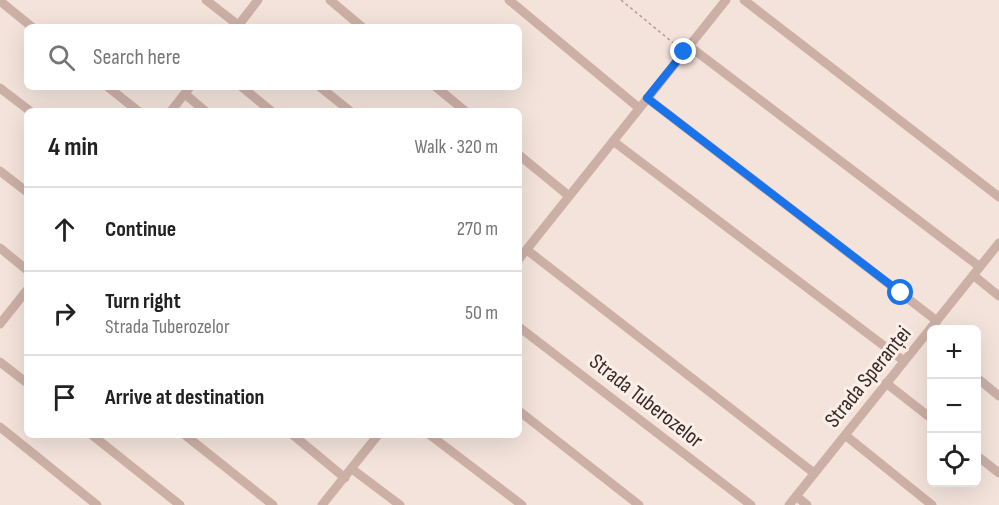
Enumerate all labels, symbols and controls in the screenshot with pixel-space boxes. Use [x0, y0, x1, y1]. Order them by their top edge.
search box [24, 24, 522, 90]
route end [670, 38, 696, 64]
icon: search [45, 41, 78, 74]
text: Search here [93, 44, 180, 71]
text: 4 min [48, 132, 98, 163]
text: Walk · 320 m [415, 135, 498, 159]
icon: ahead [48, 213, 81, 246]
text: Continue [105, 216, 176, 243]
text: 270 m [457, 217, 498, 241]
route start [887, 279, 913, 305]
text: Turn right [105, 288, 181, 315]
icon: right [48, 297, 81, 330]
text: 50 m [465, 301, 498, 325]
text: Strada Tuberozelor [105, 315, 230, 339]
street label: Strada Speranței [819, 321, 917, 433]
map controls [927, 325, 981, 487]
button: + [927, 325, 981, 379]
street label: Strada Tuberozelor [584, 348, 708, 454]
button: − [927, 379, 981, 433]
icon: arrive [48, 381, 81, 414]
text: Arrive at destination [105, 384, 264, 411]
button: locate [927, 433, 981, 487]

